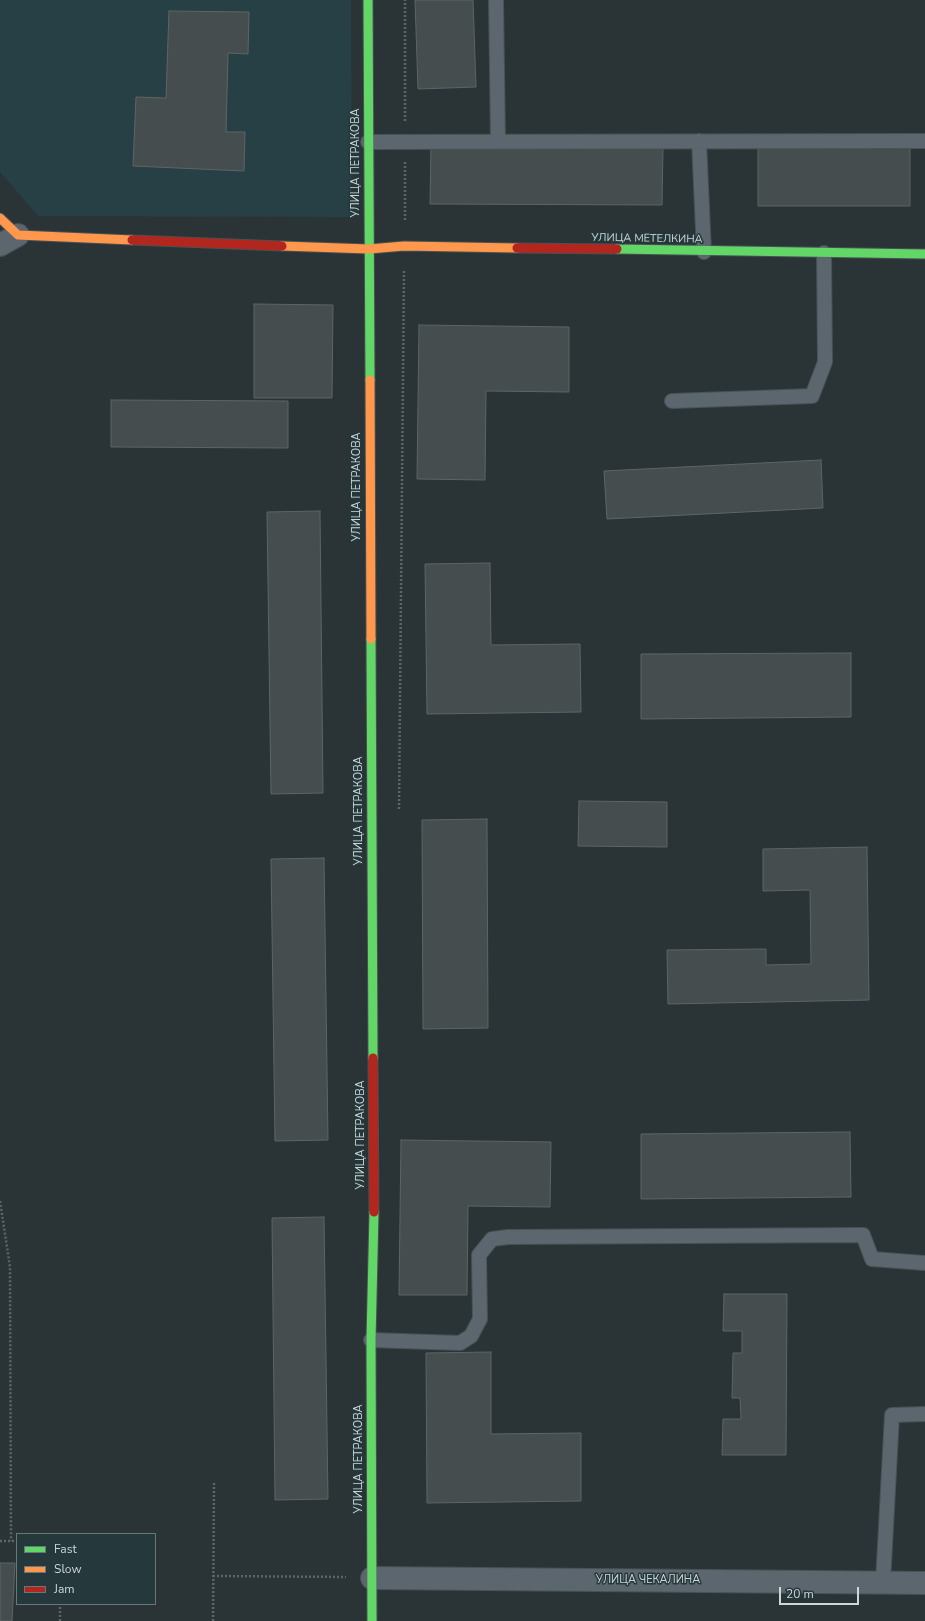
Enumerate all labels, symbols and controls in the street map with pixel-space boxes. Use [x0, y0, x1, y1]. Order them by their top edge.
street label: УЛИЦА ПЕТРАКОВА [349, 108, 363, 218]
street label: УЛИЦА МЕТЕЛКИНА [591, 231, 703, 247]
street label: УЛИЦА ПЕТРАКОВА [350, 432, 364, 542]
street label: УЛИЦА ПЕТРАКОВА [352, 756, 366, 866]
street label: УЛИЦА ПЕТРАКОВА [354, 1080, 368, 1190]
street label: УЛИЦА ПЕТРАКОВА [352, 1404, 366, 1514]
legend [16, 1533, 156, 1605]
text: Fast [54, 1541, 77, 1557]
text: Slow [54, 1561, 82, 1577]
street label: УЛИЦА ЧЕКАЛИНА [596, 1573, 700, 1587]
scale bar [781, 1579, 861, 1605]
text: Jam [54, 1581, 75, 1597]
text: 20 m [786, 1586, 814, 1602]

